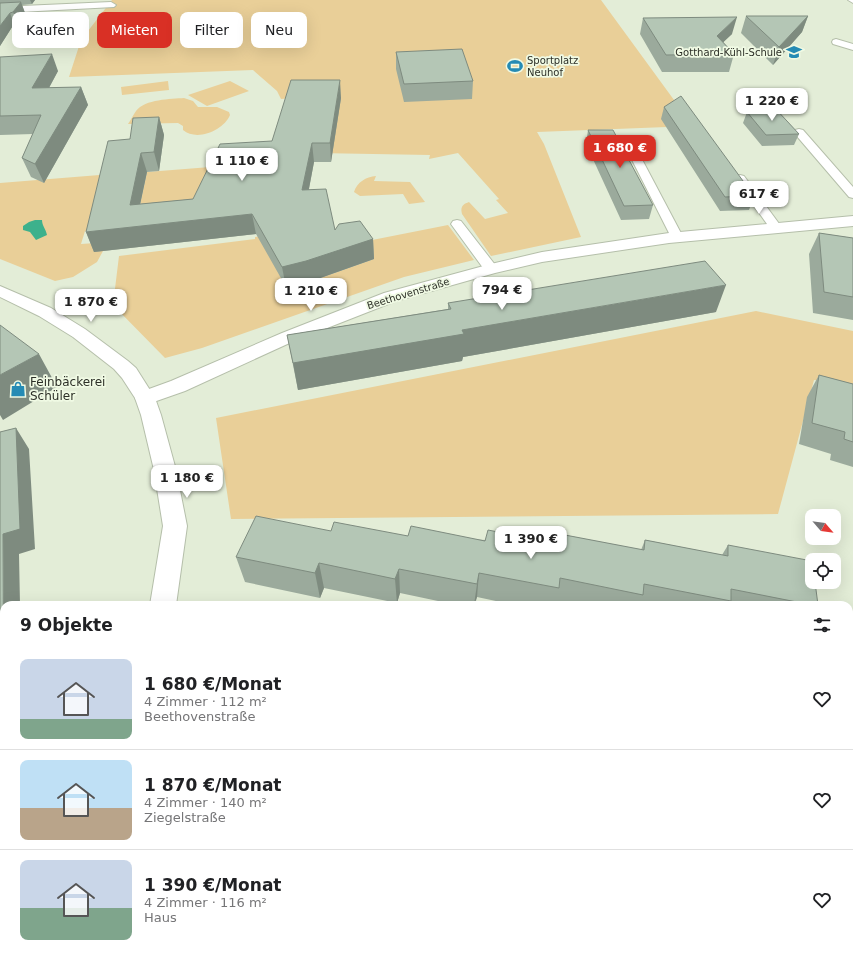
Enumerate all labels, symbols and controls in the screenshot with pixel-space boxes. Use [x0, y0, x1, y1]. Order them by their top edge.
chip: Kaufen [12, 12, 89, 48]
chip: Mieten [97, 12, 172, 48]
chip: Filter [180, 12, 243, 48]
chip: Neu [251, 12, 307, 48]
school or university icon: Gotthard-Kühl-Schule [785, 43, 803, 61]
place label: Gotthard-Kühl-Schule [675, 47, 782, 58]
place label: Sportplatz Neuhof [527, 55, 578, 78]
sports icon: Sportplatz Neuhof [506, 57, 524, 75]
pin: 1 220 € [735, 88, 809, 122]
text: 1 220 € [745, 93, 799, 108]
pin: 1 680 € [583, 135, 657, 169]
text: 1 680 € [593, 140, 647, 155]
pin: 1 110 € [205, 148, 279, 182]
text: 1 110 € [215, 153, 269, 168]
pin: 617 € [731, 181, 787, 215]
text: 617 € [739, 186, 779, 201]
street label: Beethovenstraße [366, 276, 451, 311]
pin: 794 € [474, 277, 530, 311]
pin: 1 210 € [274, 278, 348, 312]
text: 794 € [482, 282, 522, 297]
text: 1 210 € [284, 283, 338, 298]
pin: 1 870 € [54, 289, 128, 323]
text: 1 870 € [64, 294, 118, 309]
place label: Feinbäckerei Schüler [30, 375, 105, 403]
shop icon: Feinbäckerei Schüler [9, 380, 27, 398]
pin: 1 180 € [150, 465, 224, 499]
text: 1 180 € [160, 470, 214, 485]
north arrow [805, 509, 841, 545]
map controls [805, 509, 841, 589]
pin: 1 390 € [494, 526, 568, 560]
text: 1 390 € [504, 531, 558, 546]
button: locate [805, 553, 841, 589]
icon: filters [811, 614, 833, 636]
text: 9 Objekte [20, 615, 113, 635]
text: 1 680 €/Monat [144, 674, 282, 694]
icon: home [52, 675, 100, 723]
icon: heart [811, 688, 833, 710]
text: 4 Zimmer · 112 m² [144, 694, 267, 709]
text: Beethovenstraße [144, 709, 256, 724]
text: 1 870 €/Monat [144, 775, 282, 795]
icon: home [52, 776, 100, 824]
icon: heart [811, 789, 833, 811]
text: 4 Zimmer · 140 m² [144, 795, 267, 810]
text: Ziegelstraße [144, 810, 226, 825]
text: 1 390 €/Monat [144, 875, 282, 895]
icon: home [52, 876, 100, 924]
icon: heart [811, 889, 833, 911]
text: 4 Zimmer · 116 m² [144, 895, 267, 910]
text: Haus [144, 910, 177, 925]

